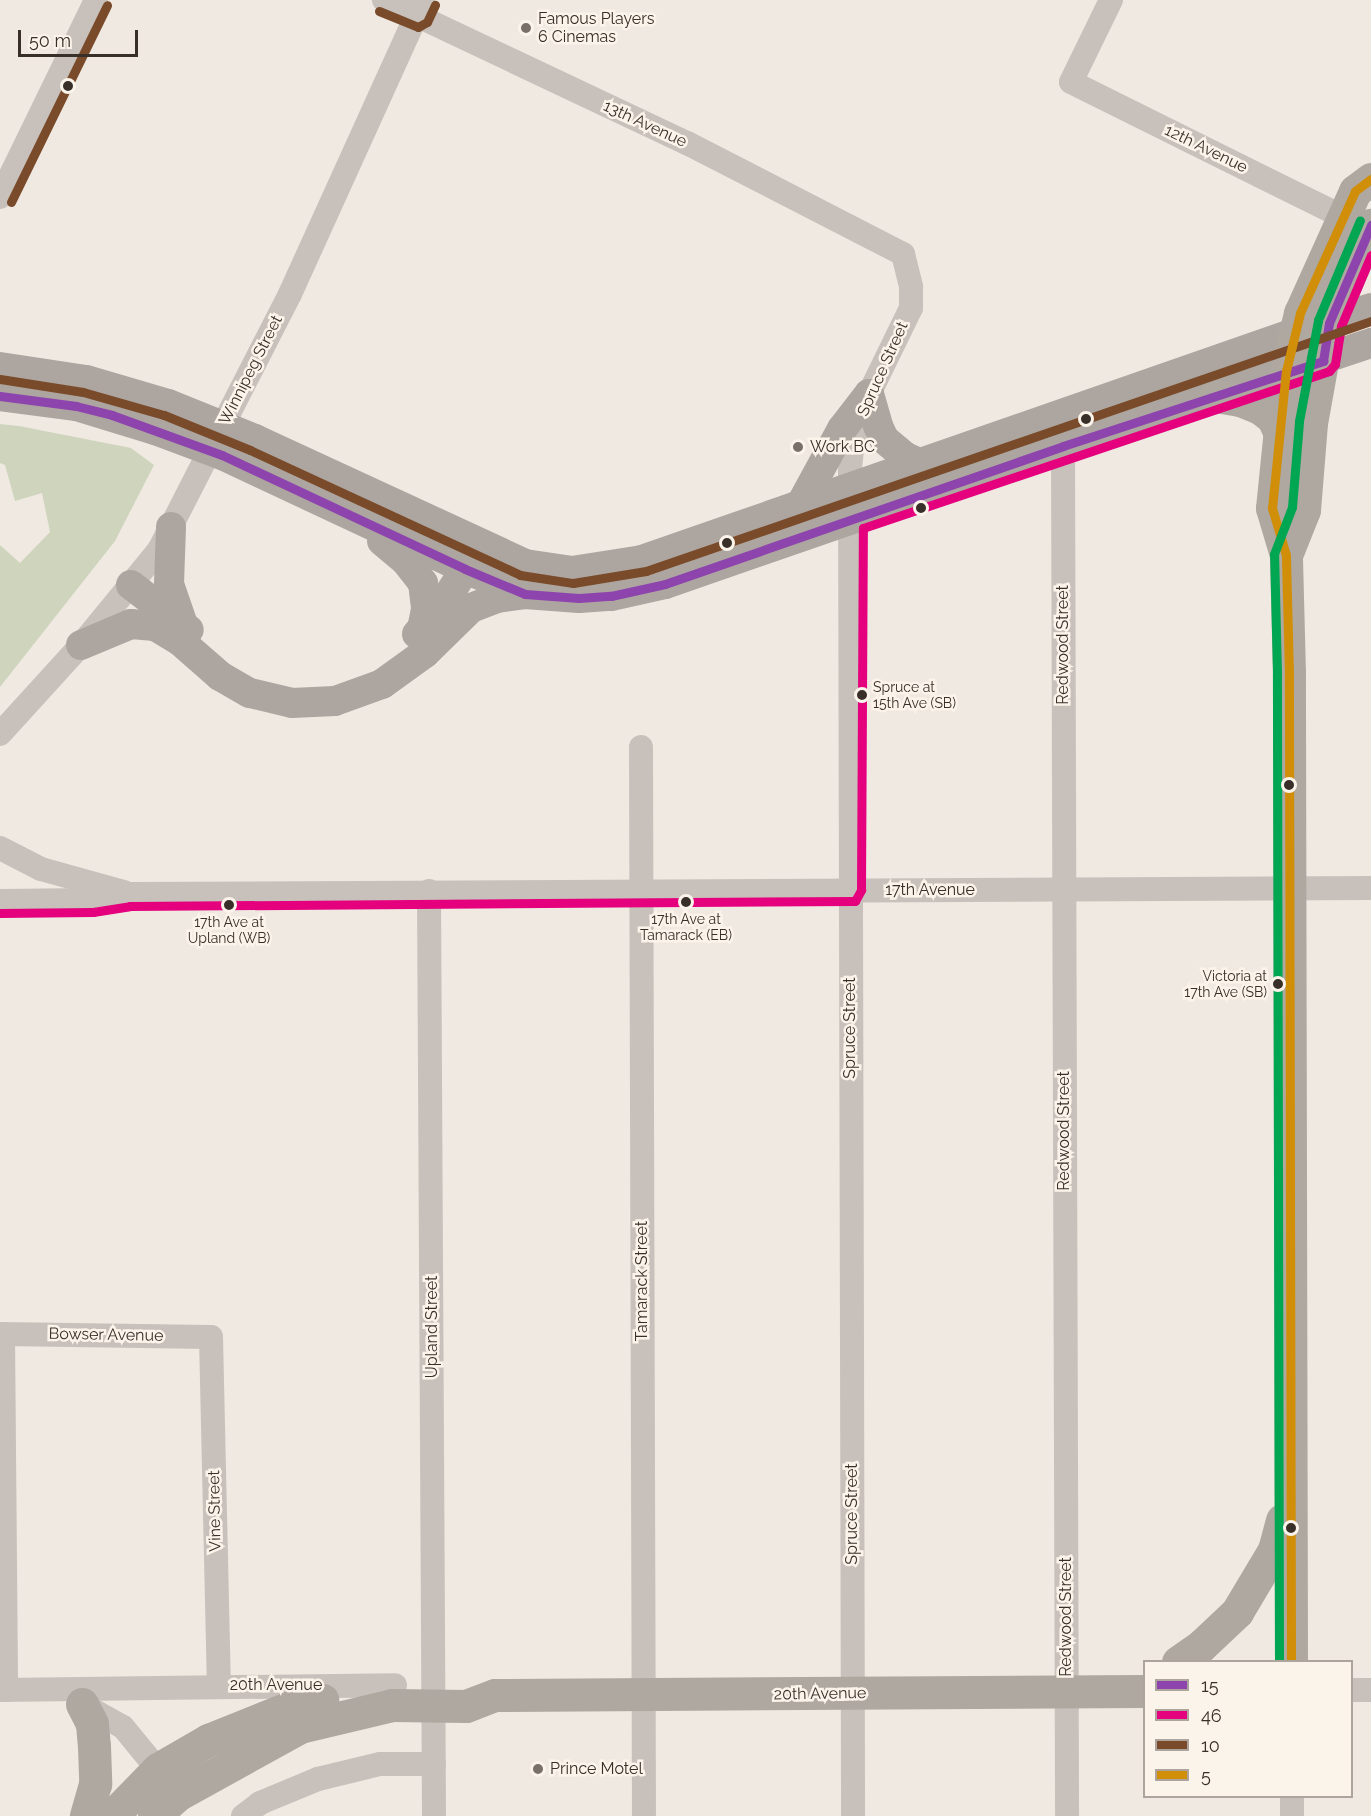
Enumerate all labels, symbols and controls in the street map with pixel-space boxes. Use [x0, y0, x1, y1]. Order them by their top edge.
place label: Famous Players 6 Cinemas [538, 9, 655, 47]
scale bar [21, 18, 141, 56]
marker: Famous Players 6 Cinemas [519, 21, 533, 35]
text: 50 m [29, 30, 71, 51]
unlabelled marker [62, 80, 74, 92]
street label: 13th Avenue [600, 96, 690, 152]
street label: 12th Avenue [1161, 121, 1251, 177]
street label: Winnipeg Street [215, 312, 287, 428]
street label: Spruce Street [854, 319, 912, 419]
unlabelled marker [1080, 413, 1092, 425]
place label: Work BC [810, 437, 875, 457]
marker: Work BC [791, 440, 805, 454]
unlabelled marker [915, 502, 927, 514]
unlabelled marker [721, 537, 733, 549]
street label: Redwood Street [1053, 585, 1073, 705]
place label: Spruce at 15th Ave (SB) [873, 679, 956, 712]
marker: Spruce at 15th Ave (SB) [856, 689, 868, 701]
unlabelled marker [1283, 779, 1295, 791]
street label: 17th Avenue [885, 880, 975, 900]
marker: 17th Ave at Tamarack (EB) [680, 896, 692, 908]
marker: 17th Ave at Upland (WB) [223, 899, 235, 911]
place label: 17th Ave at Tamarack (EB) [640, 911, 732, 944]
place label: 17th Ave at Upland (WB) [188, 914, 270, 946]
place label: Victoria at 17th Ave (SB) [1184, 968, 1267, 1000]
street label: Spruce Street [840, 977, 860, 1079]
marker: Victoria at 17th Ave (SB) [1272, 978, 1284, 990]
street label: Redwood Street [1054, 1071, 1074, 1191]
street label: Tamarack Street [632, 1221, 652, 1341]
street label: Upland Street [422, 1276, 442, 1378]
street label: Bowser Avenue [48, 1324, 164, 1346]
street label: Spruce Street [842, 1463, 862, 1565]
street label: Vine Street [205, 1470, 225, 1552]
unlabelled marker [1285, 1522, 1297, 1534]
street label: Redwood Street [1056, 1557, 1076, 1677]
legend [1143, 1660, 1353, 1798]
street label: 20th Avenue [229, 1675, 323, 1695]
text: 15 [1201, 1675, 1219, 1696]
street label: 20th Avenue [773, 1684, 867, 1704]
text: 46 [1201, 1705, 1222, 1726]
text: 10 [1201, 1735, 1220, 1756]
place label: Prince Motel [550, 1759, 643, 1779]
marker: Prince Motel [531, 1762, 545, 1776]
text: 5 [1201, 1765, 1211, 1786]

